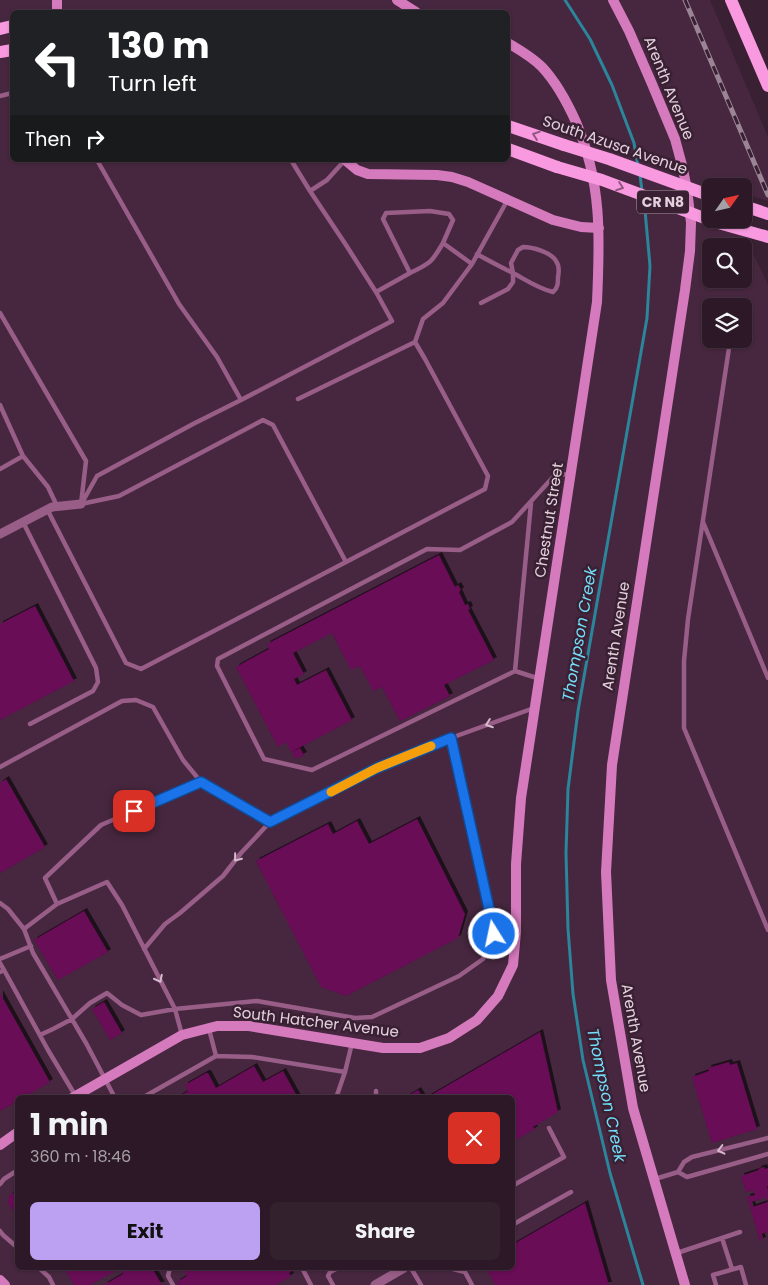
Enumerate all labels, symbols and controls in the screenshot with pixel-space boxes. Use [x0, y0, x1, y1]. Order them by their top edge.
text: 130 m [108, 21, 210, 70]
icon: left [25, 30, 90, 95]
street label: Arenth Avenue [639, 33, 700, 143]
text: Turn left [108, 68, 196, 99]
street label: South Azusa Avenue [540, 110, 690, 179]
icon: right [81, 125, 109, 153]
text: Then [25, 126, 71, 153]
one-way arrow [532, 131, 540, 141]
north arrow [702, 178, 752, 228]
map controls [702, 178, 752, 348]
one-way arrow [616, 181, 624, 191]
road number: CR N8 [637, 190, 689, 213]
button: search [702, 238, 752, 288]
button: layers [702, 298, 752, 348]
street label: Chestnut Street [529, 461, 568, 579]
water label: Thompson Creek [556, 564, 603, 703]
street label: Arenth Avenue [597, 580, 634, 692]
one-way arrow [486, 718, 494, 728]
pin [113, 790, 155, 832]
icon: arrive [120, 797, 148, 825]
one-way arrow [234, 852, 243, 861]
position arrow [467, 907, 519, 959]
one-way arrow [153, 974, 163, 983]
street label: Arenth Avenue [617, 982, 656, 1094]
street label: South Hatcher Avenue [232, 1001, 400, 1042]
water label: Thompson Creek [581, 1026, 632, 1165]
text: 1 min [30, 1103, 108, 1146]
button: close [448, 1112, 500, 1164]
one-way arrow [716, 1144, 725, 1155]
text: 360 m · 18:46 [30, 1145, 131, 1168]
button: Exit [30, 1202, 260, 1260]
button: Share [270, 1202, 500, 1260]

